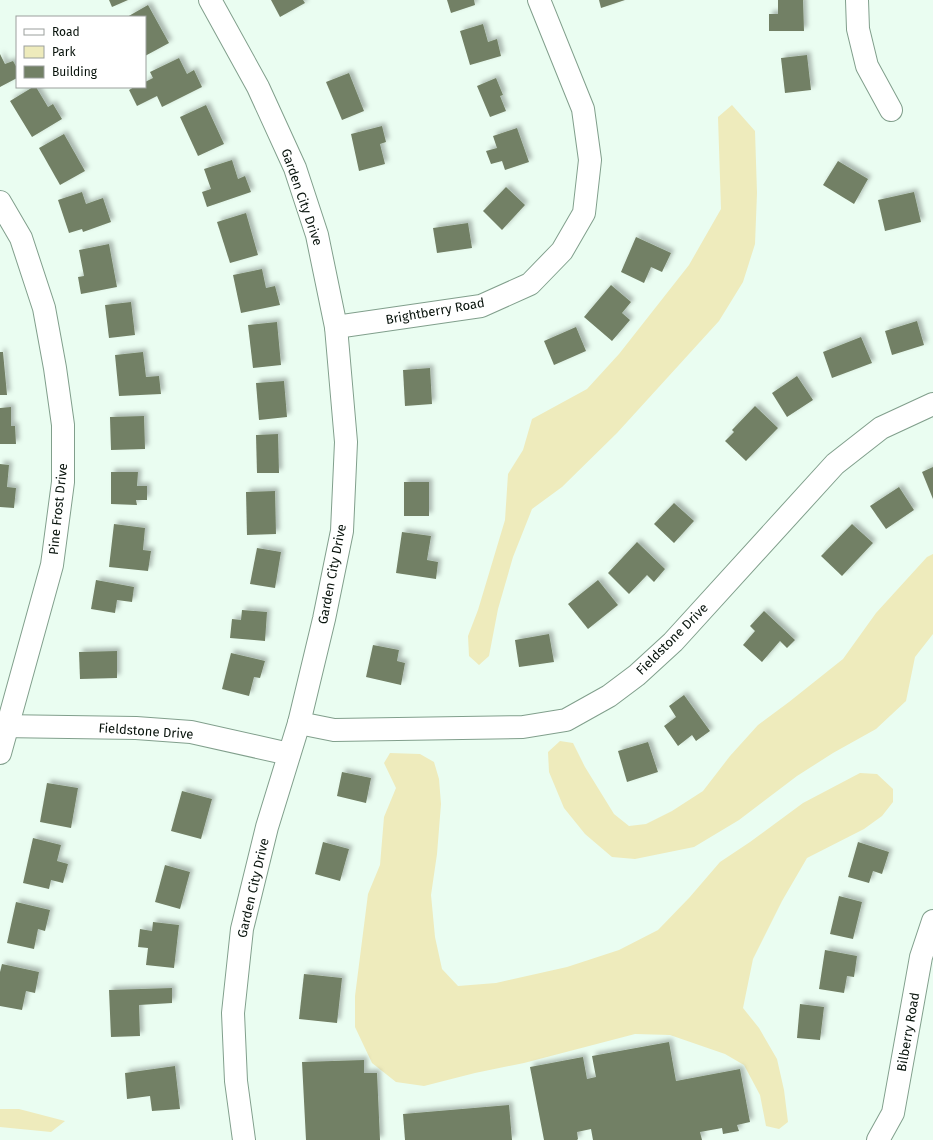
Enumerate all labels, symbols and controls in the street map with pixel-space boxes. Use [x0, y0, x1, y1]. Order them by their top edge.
legend [16, 16, 146, 88]
text: Road [52, 25, 80, 39]
text: Park [52, 45, 76, 59]
text: Building [52, 65, 98, 79]
street label: Garden City Drive [278, 146, 326, 248]
street label: Brightberry Road [384, 295, 486, 327]
street label: Pine Frost Drive [46, 462, 70, 556]
street label: Garden City Drive [315, 523, 349, 625]
street label: Fieldstone Drive [633, 600, 711, 678]
street label: Fieldstone Drive [98, 720, 194, 742]
street label: Garden City Drive [234, 837, 272, 939]
street label: Bilberry Road [894, 991, 922, 1073]

